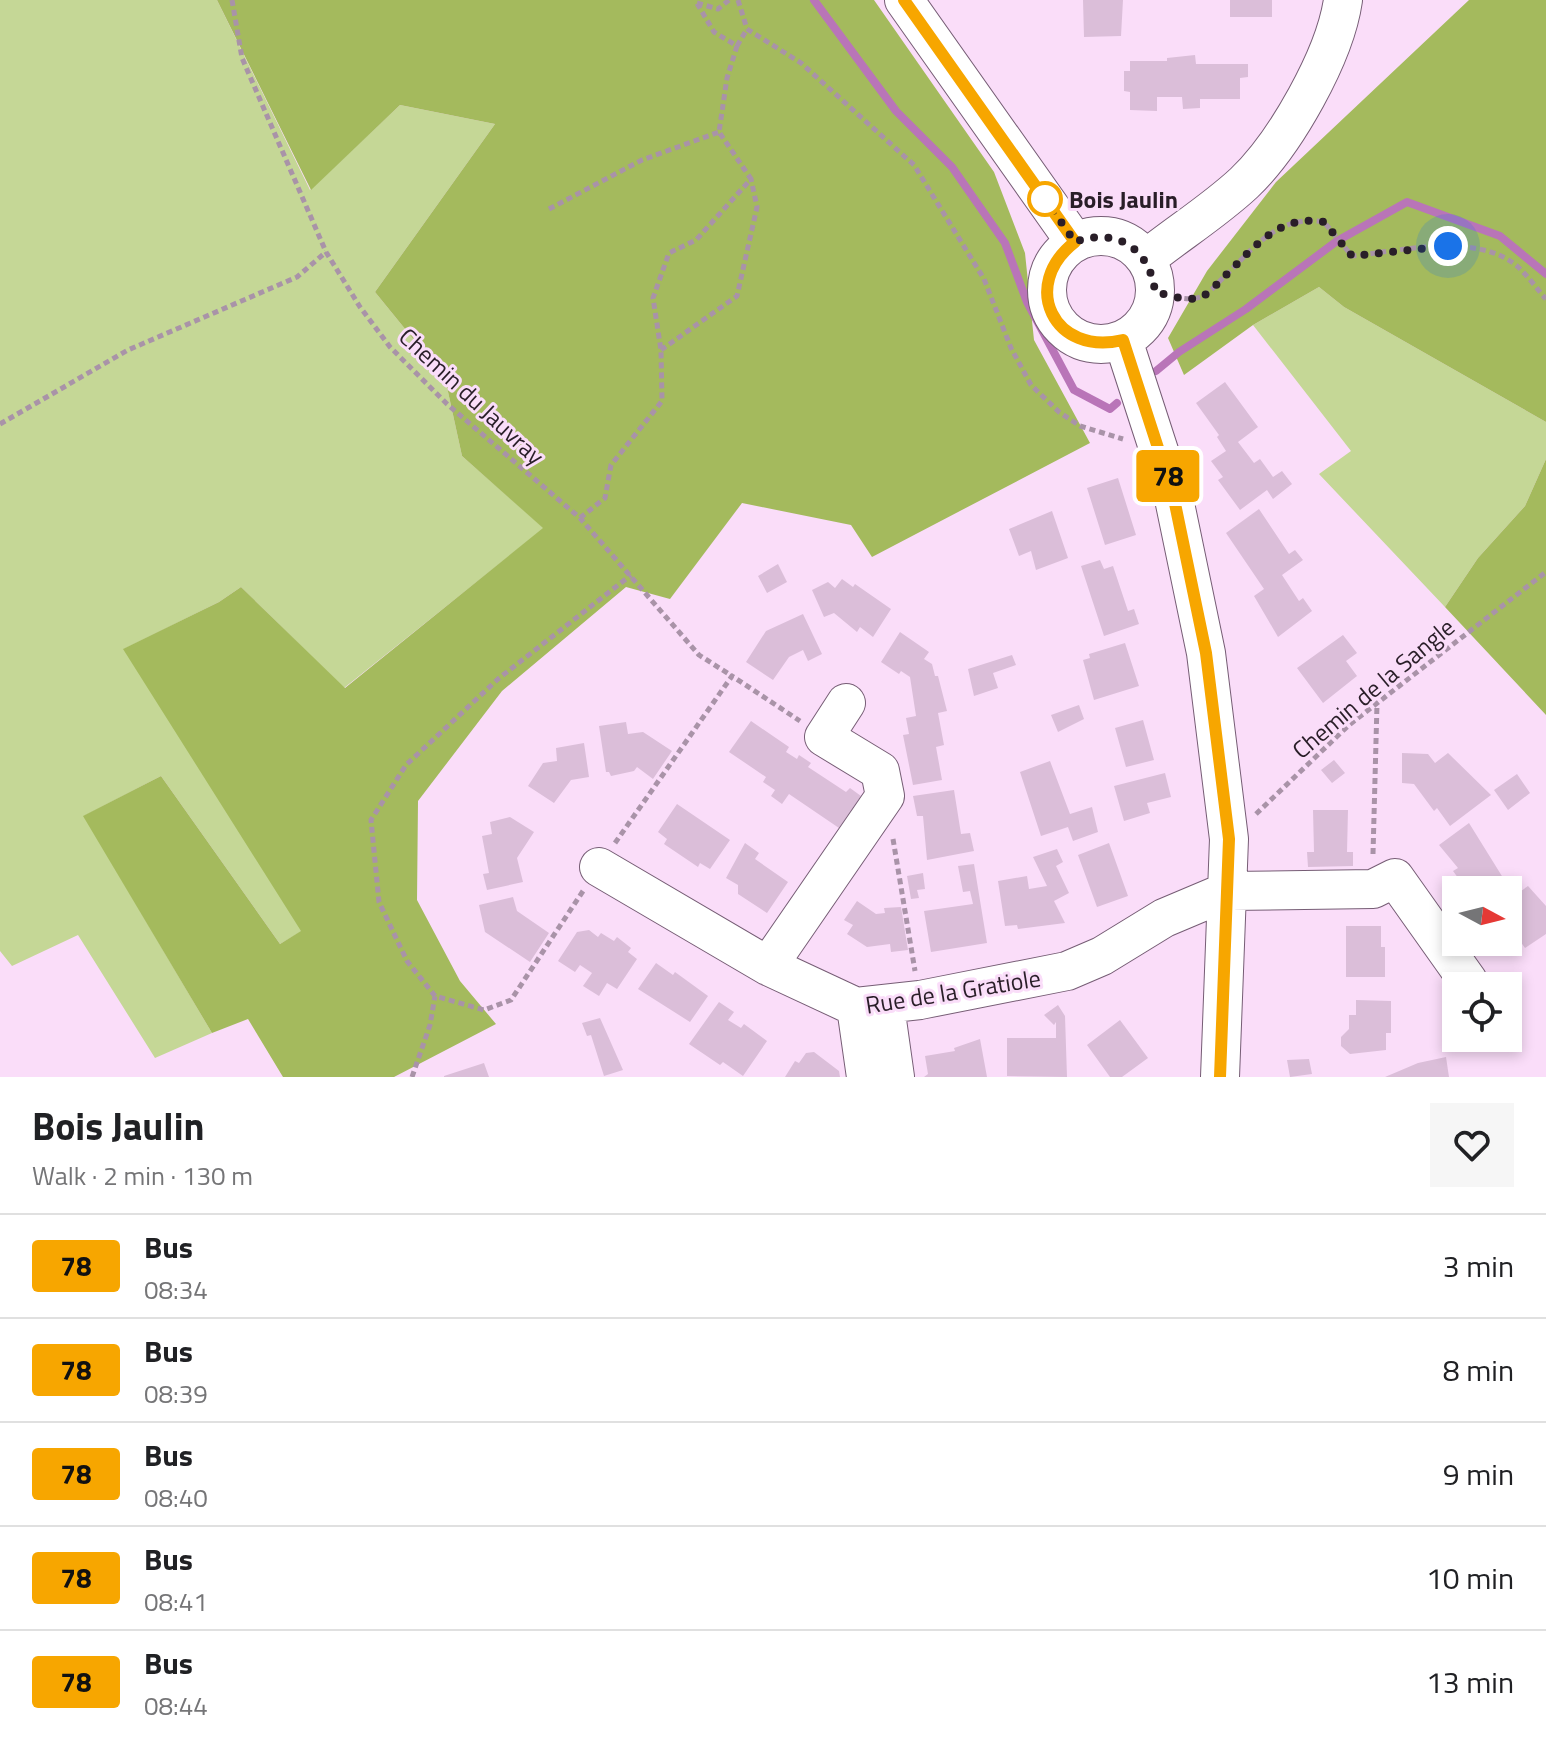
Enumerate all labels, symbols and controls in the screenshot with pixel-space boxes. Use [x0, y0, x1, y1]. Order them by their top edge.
place label: Bois Jaulin [1069, 181, 1178, 217]
marker: Bois Jaulin [1028, 182, 1062, 216]
your location [1428, 226, 1468, 266]
street label: Chemin du Jauvray [391, 319, 553, 473]
line badge: 78 [1132, 450, 1204, 502]
text: 78 [1152, 454, 1184, 497]
street label: Chemin de la Sangle [1284, 609, 1462, 767]
north arrow [1442, 876, 1522, 956]
map controls [1442, 876, 1522, 1052]
street label: Rue de la Gratiole [863, 959, 1043, 1023]
button: locate [1442, 972, 1522, 1052]
text: Bois Jaulin [32, 1097, 204, 1155]
button: heart [1430, 1103, 1514, 1187]
text: Walk · 2 min · 130 m [32, 1156, 253, 1195]
text: Bus [144, 1224, 193, 1270]
text: 3 min [1443, 1243, 1514, 1289]
text: 78 [60, 1244, 92, 1287]
text: 08:34 [144, 1270, 208, 1309]
text: Bus [144, 1328, 193, 1374]
text: 8 min [1443, 1347, 1514, 1393]
text: 78 [60, 1348, 92, 1391]
text: 08:39 [144, 1374, 208, 1413]
text: Bus [144, 1432, 193, 1478]
text: 9 min [1443, 1451, 1514, 1497]
text: 78 [60, 1452, 92, 1495]
text: 08:40 [144, 1478, 208, 1517]
text: Bus [144, 1536, 193, 1582]
text: 10 min [1426, 1555, 1514, 1601]
text: 78 [60, 1556, 92, 1599]
text: 08:41 [144, 1582, 208, 1621]
text: Bus [144, 1640, 193, 1686]
text: 13 min [1426, 1659, 1514, 1705]
text: 78 [60, 1660, 92, 1703]
text: 08:44 [144, 1686, 208, 1725]

